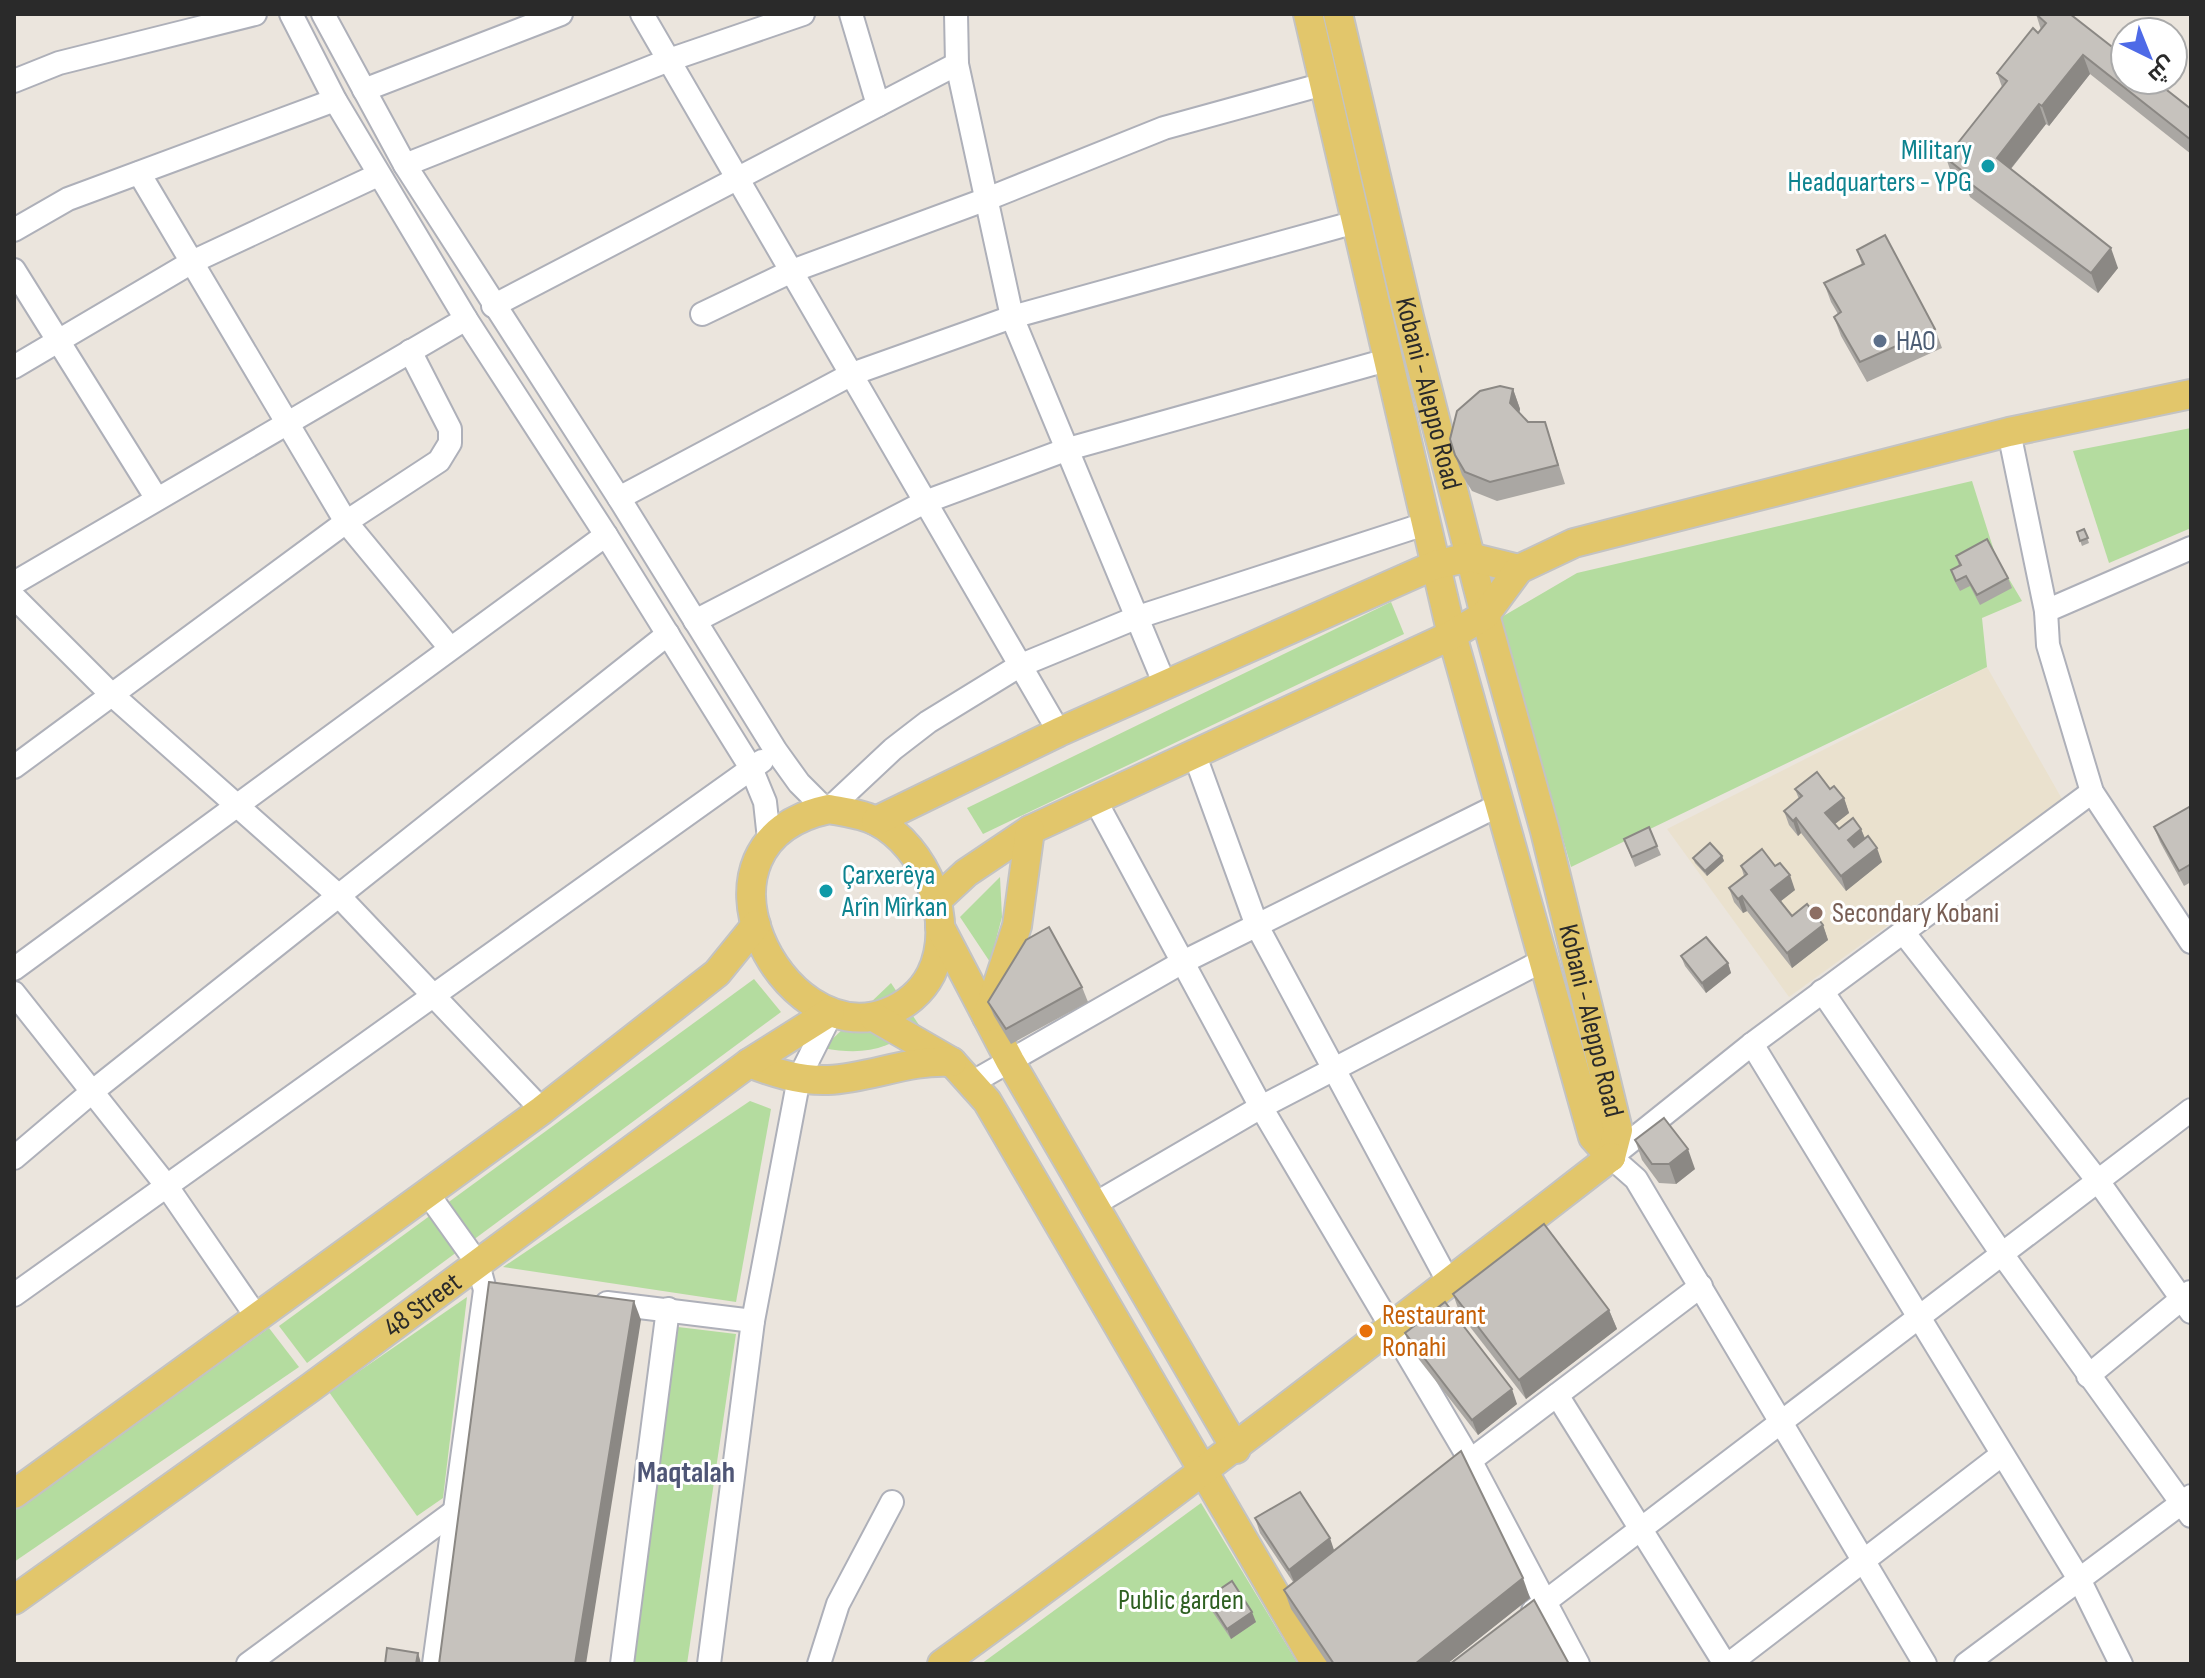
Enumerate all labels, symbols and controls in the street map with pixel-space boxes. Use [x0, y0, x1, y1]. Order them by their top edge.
north arrow [2109, 16, 2189, 96]
text: ش [2142, 50, 2181, 89]
place label: Military Headquarters - YPG [1788, 134, 1972, 199]
marker: Military Headquarters - YPG [1979, 157, 1997, 175]
street label: Kobani - Aleppo Road [1388, 294, 1469, 493]
place label: HAO [1896, 325, 1936, 358]
marker: HAO [1871, 332, 1889, 350]
place label: Çarxerêya Arîn Mîrkan [841, 859, 948, 924]
marker: Çarxerêya Arîn Mîrkan [817, 882, 835, 900]
place label: Secondary Kobani [1832, 897, 1999, 930]
marker: Secondary Kobani [1807, 904, 1825, 922]
street label: Kobani - Aleppo Road [1552, 921, 1631, 1120]
street label: 48 Street [377, 1265, 467, 1344]
place label: Restaurant Ronahi [1382, 1299, 1486, 1364]
marker: Restaurant Ronahi [1357, 1322, 1375, 1340]
district label: Maqtalah [637, 1455, 735, 1491]
park label: Public garden [1118, 1584, 1244, 1617]

